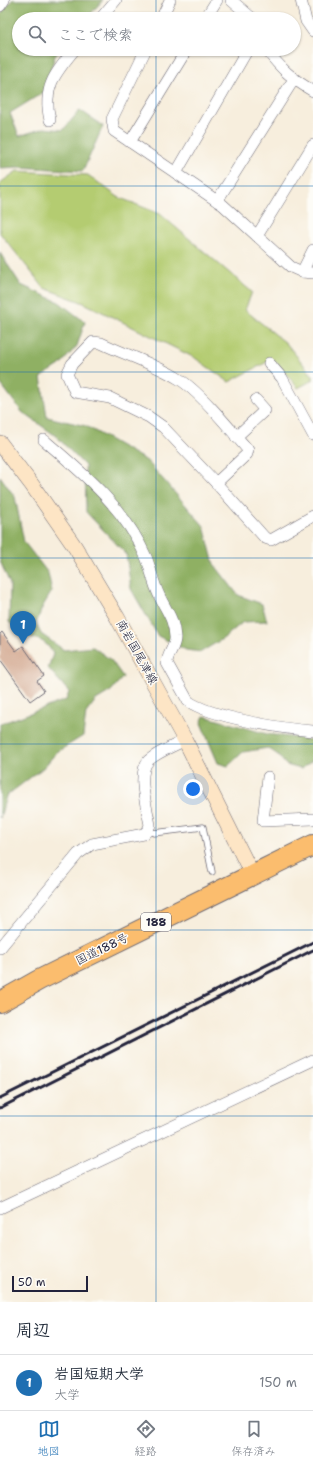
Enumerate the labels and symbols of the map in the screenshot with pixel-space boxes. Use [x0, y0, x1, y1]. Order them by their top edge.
pin: 1 [10, 611, 36, 644]
street label: 南岩国尾津線 [113, 617, 161, 687]
your location [183, 779, 203, 799]
road number: 188 [141, 913, 171, 931]
street label: 国道188号 [73, 929, 131, 969]
scale bar [12, 1274, 88, 1293]

